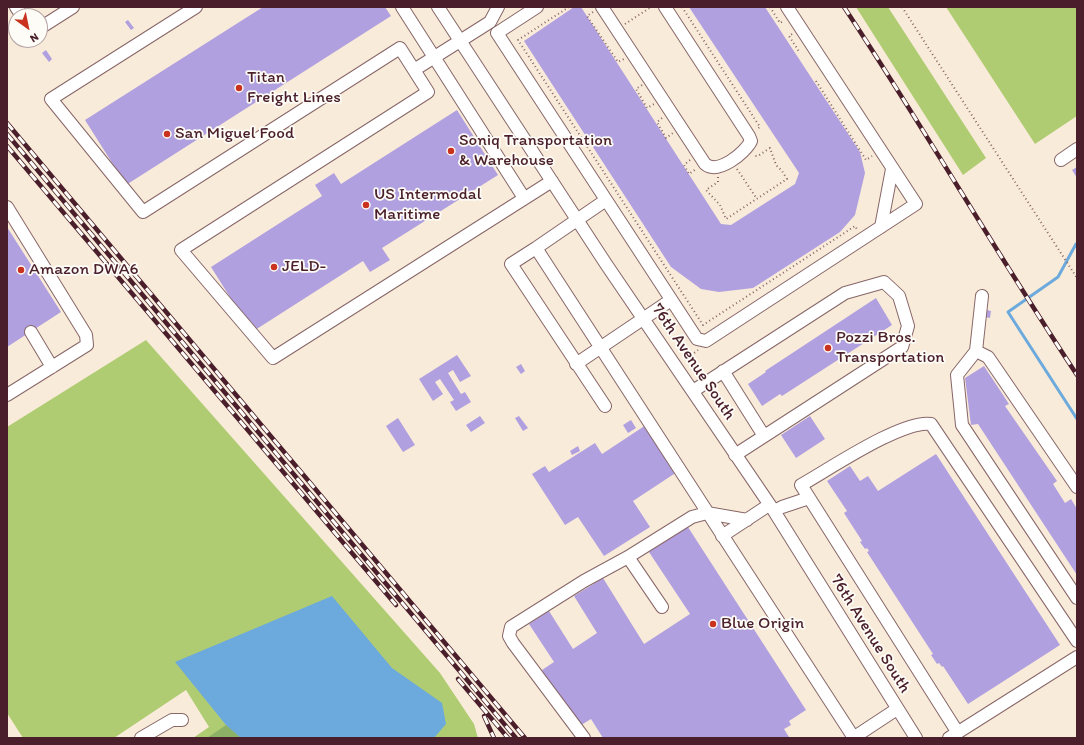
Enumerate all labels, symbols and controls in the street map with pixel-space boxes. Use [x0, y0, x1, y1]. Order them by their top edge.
north arrow [8, 8, 48, 48]
text: N [28, 30, 41, 45]
place label: Titan Freight Lines [247, 68, 341, 108]
marker: Titan Freight Lines [234, 83, 244, 93]
place label: San Miguel Food [175, 124, 294, 144]
marker: San Miguel Food [162, 129, 172, 139]
place label: Soniq Transportation & Warehouse [459, 131, 612, 171]
marker: Soniq Transportation & Warehouse [446, 146, 456, 156]
place label: US Intermodal Maritime [374, 185, 481, 225]
marker: US Intermodal Maritime [361, 200, 371, 210]
place label: JELD- [282, 257, 326, 277]
place label: Amazon DWA6 [29, 260, 139, 280]
marker: JELD- [269, 262, 279, 272]
marker: Amazon DWA6 [16, 265, 26, 275]
street label: 76th Avenue South [647, 300, 739, 424]
place label: Pozzi Bros. Transportation [836, 328, 944, 368]
marker: Pozzi Bros. Transportation [823, 343, 833, 353]
street label: 76th Avenue South [825, 571, 915, 697]
place label: Blue Origin [721, 614, 804, 634]
marker: Blue Origin [708, 619, 718, 629]

